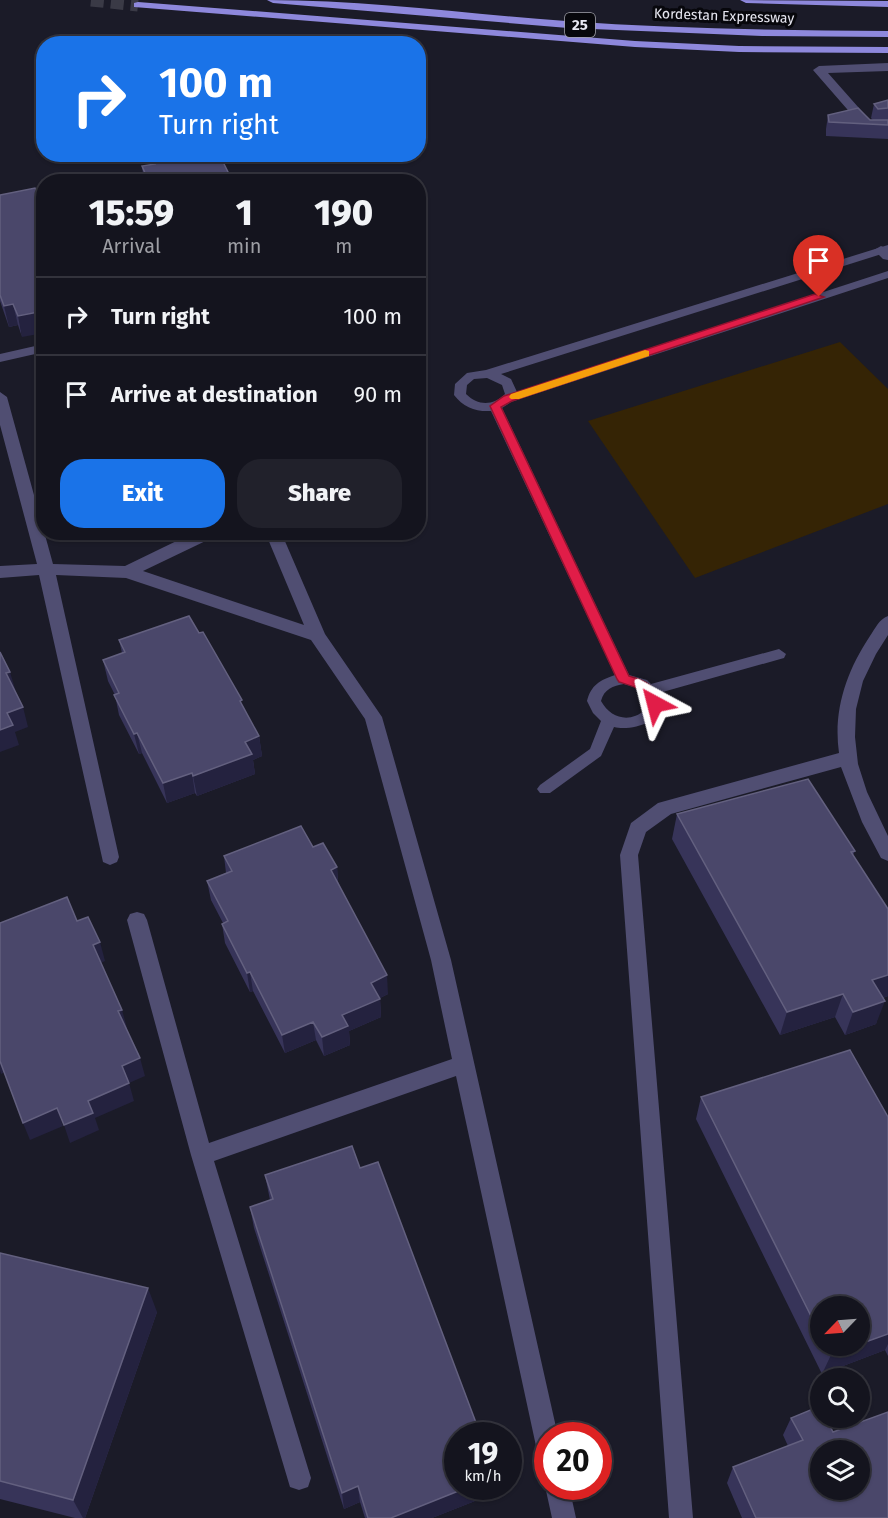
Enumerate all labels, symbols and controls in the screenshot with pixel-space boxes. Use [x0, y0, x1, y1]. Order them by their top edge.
street label: Kordestan Expressway [654, 5, 795, 27]
road number: 25 [565, 13, 595, 37]
text: 100 m [159, 58, 273, 108]
icon: right [60, 60, 138, 138]
text: Turn right [159, 109, 279, 141]
text: 15:59 [89, 191, 174, 235]
text: 1 [236, 191, 253, 235]
text: 190 [314, 191, 373, 235]
text: Arrival [102, 234, 161, 258]
text: min [227, 234, 261, 258]
text: m [335, 234, 352, 258]
pin [793, 235, 844, 297]
icon: arrive [802, 244, 835, 277]
icon: right [60, 300, 93, 333]
text: Turn right [111, 303, 210, 330]
text: 100 m [343, 303, 402, 330]
icon: arrive [60, 378, 93, 411]
text: Arrive at destination [111, 381, 318, 408]
text: 90 m [353, 381, 402, 408]
button: Exit [60, 459, 225, 528]
button: Share [237, 459, 402, 528]
position arrow [623, 672, 687, 736]
north arrow [810, 1296, 870, 1356]
map controls [810, 1296, 870, 1500]
button: search [810, 1368, 870, 1428]
speed limit sign: 20 [534, 1422, 612, 1500]
text: 19 [468, 1436, 498, 1472]
button: layers [810, 1440, 870, 1500]
text: km/h [464, 1467, 502, 1485]

